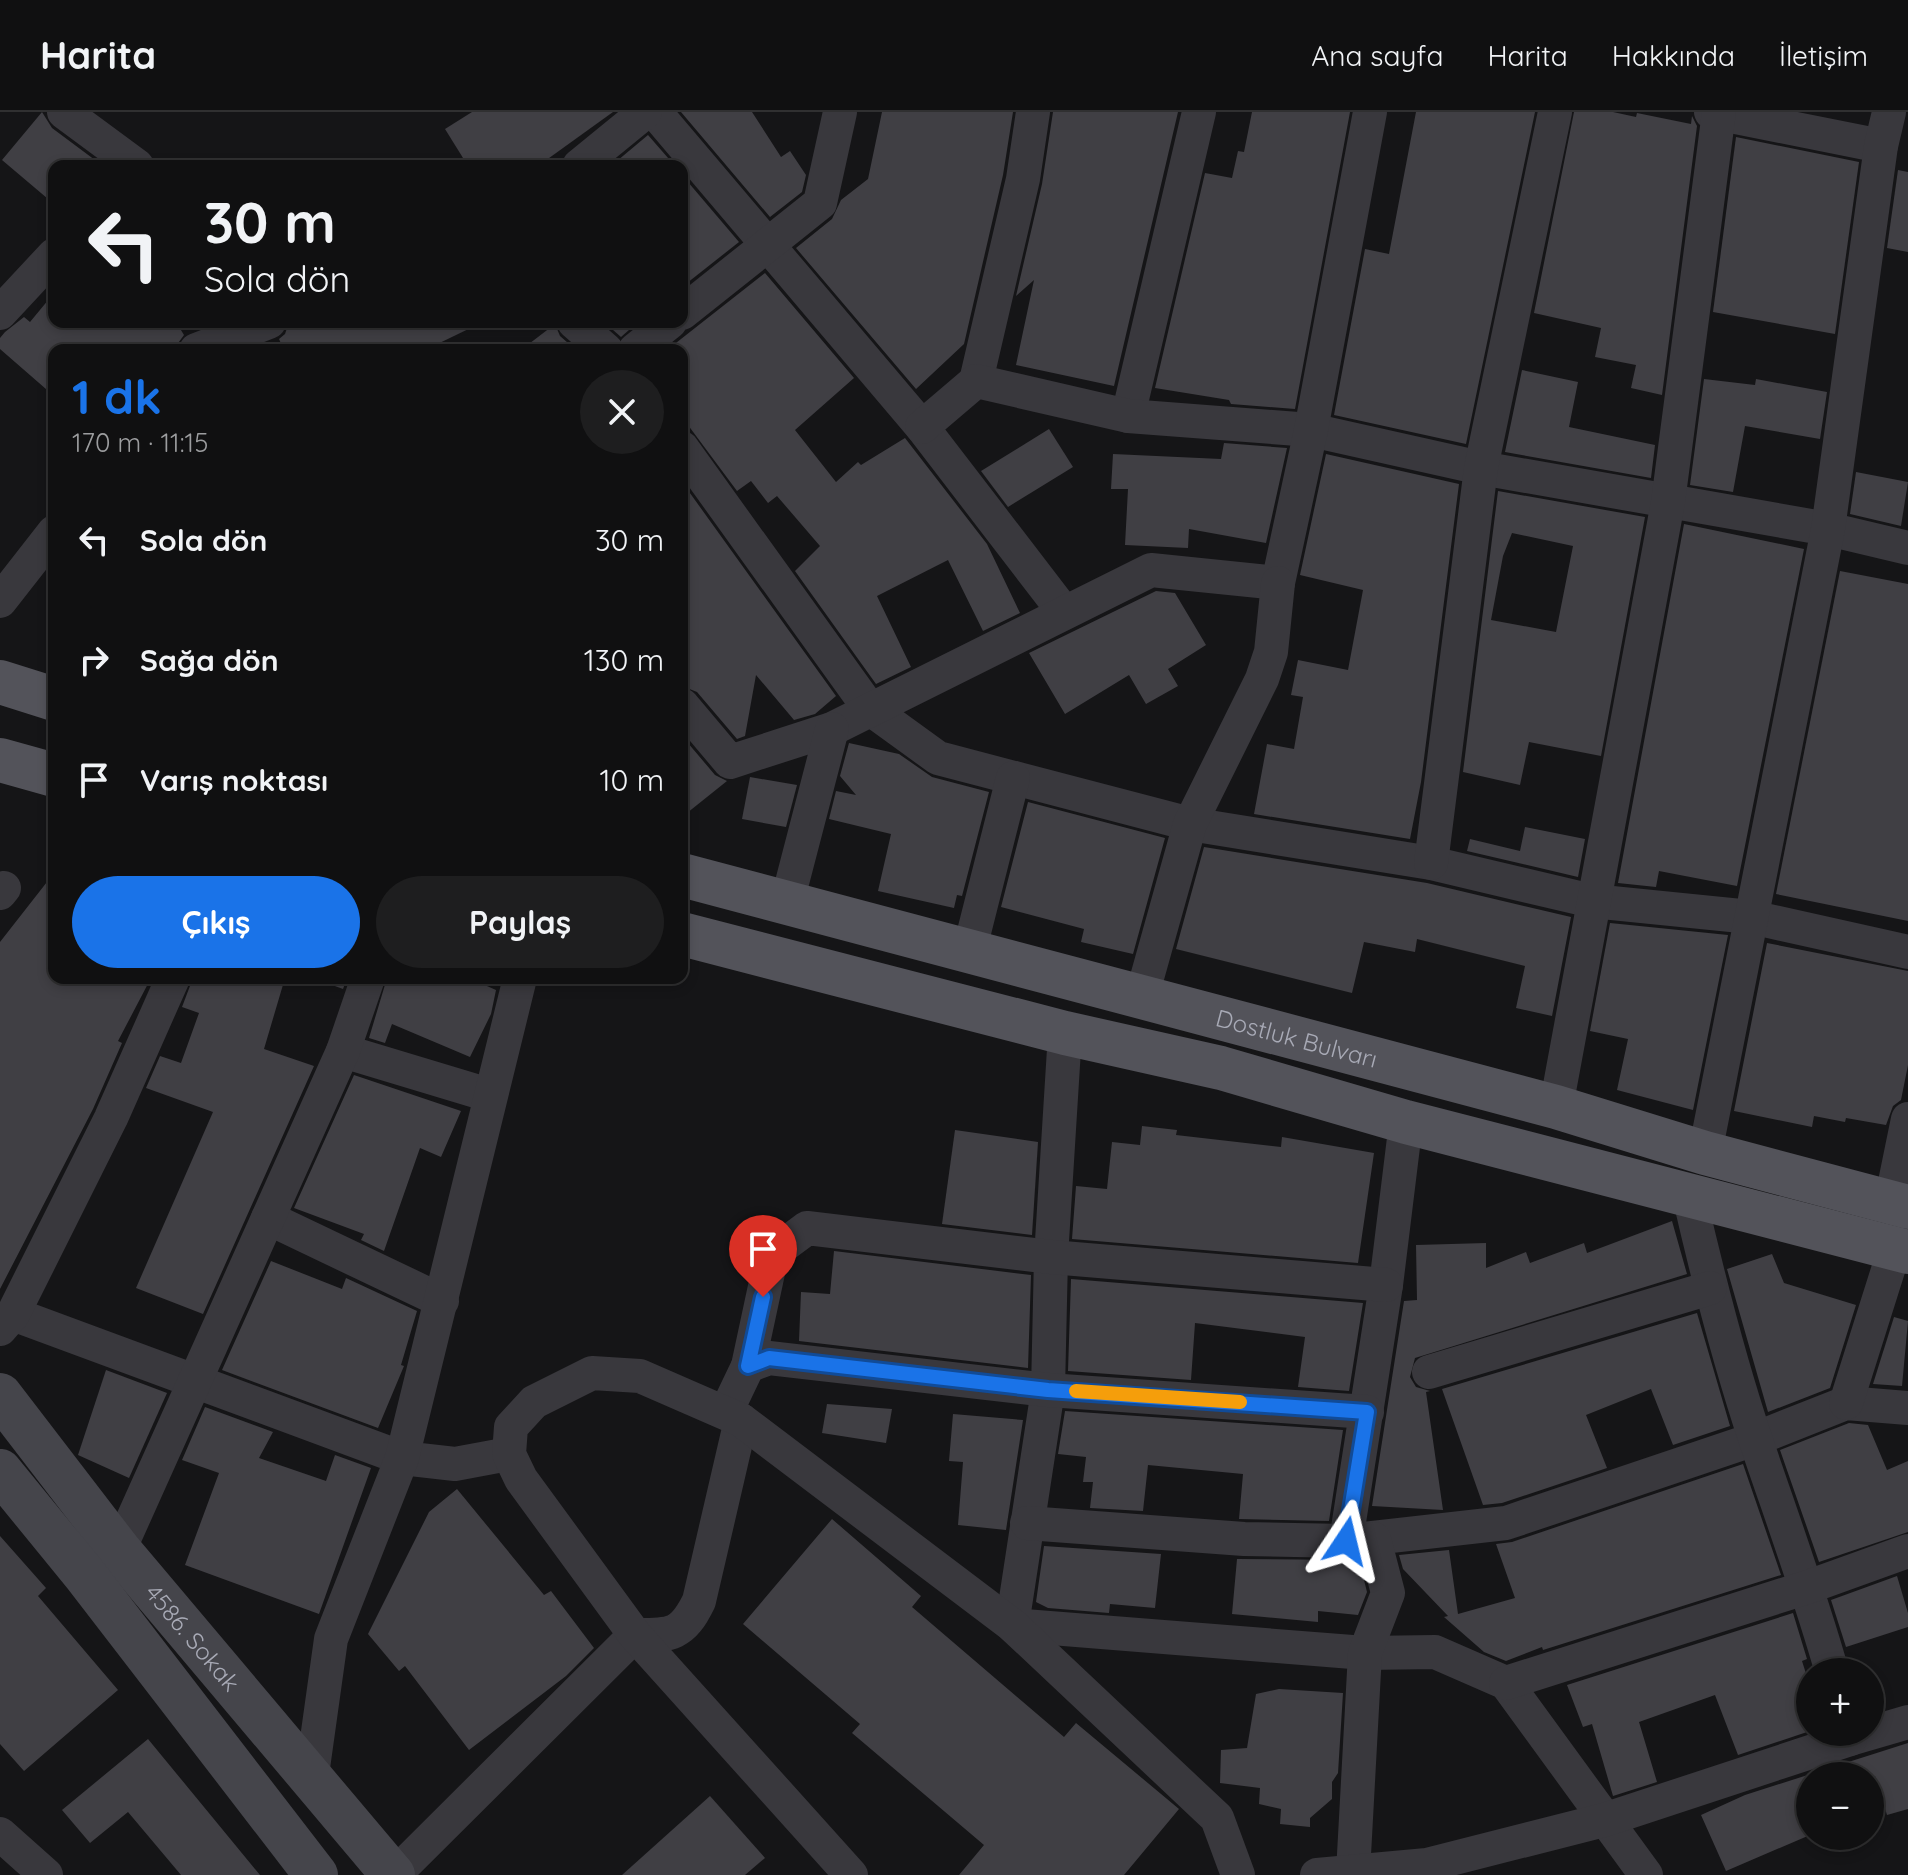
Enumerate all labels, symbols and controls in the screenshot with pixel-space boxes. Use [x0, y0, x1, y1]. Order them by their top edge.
text: Harita [40, 31, 156, 79]
text: Ana sayfa [1311, 38, 1443, 73]
text: Harita [1487, 38, 1568, 73]
text: Hakkında [1612, 38, 1735, 73]
text: İletişim [1779, 38, 1868, 73]
text: 30 m [204, 187, 336, 257]
icon: left [72, 192, 176, 296]
text: Sola dön [204, 256, 350, 301]
text: 1 dk [72, 366, 162, 426]
button: close [580, 370, 664, 454]
text: 170 m · 11:15 [72, 426, 208, 459]
icon: left [72, 518, 116, 562]
text: Sola dön [140, 521, 267, 559]
text: 30 m [595, 521, 664, 559]
icon: right [72, 638, 116, 682]
text: Sağa dön [140, 641, 279, 679]
text: 130 m [584, 641, 664, 679]
icon: arrive [72, 758, 116, 802]
text: Varış noktası [140, 761, 328, 799]
text: 10 m [600, 761, 664, 799]
button: Çıkış [72, 876, 360, 968]
button: Paylaş [376, 876, 664, 968]
street label: Dostluk Bulvarı [1213, 1002, 1381, 1074]
pin [729, 1215, 797, 1297]
icon: arrive [741, 1227, 785, 1271]
position arrow [1304, 1499, 1388, 1583]
street label: 4586. Sokak [139, 1578, 247, 1697]
map controls [1796, 1658, 1884, 1850]
button: + [1796, 1658, 1884, 1746]
button: − [1796, 1762, 1884, 1850]

